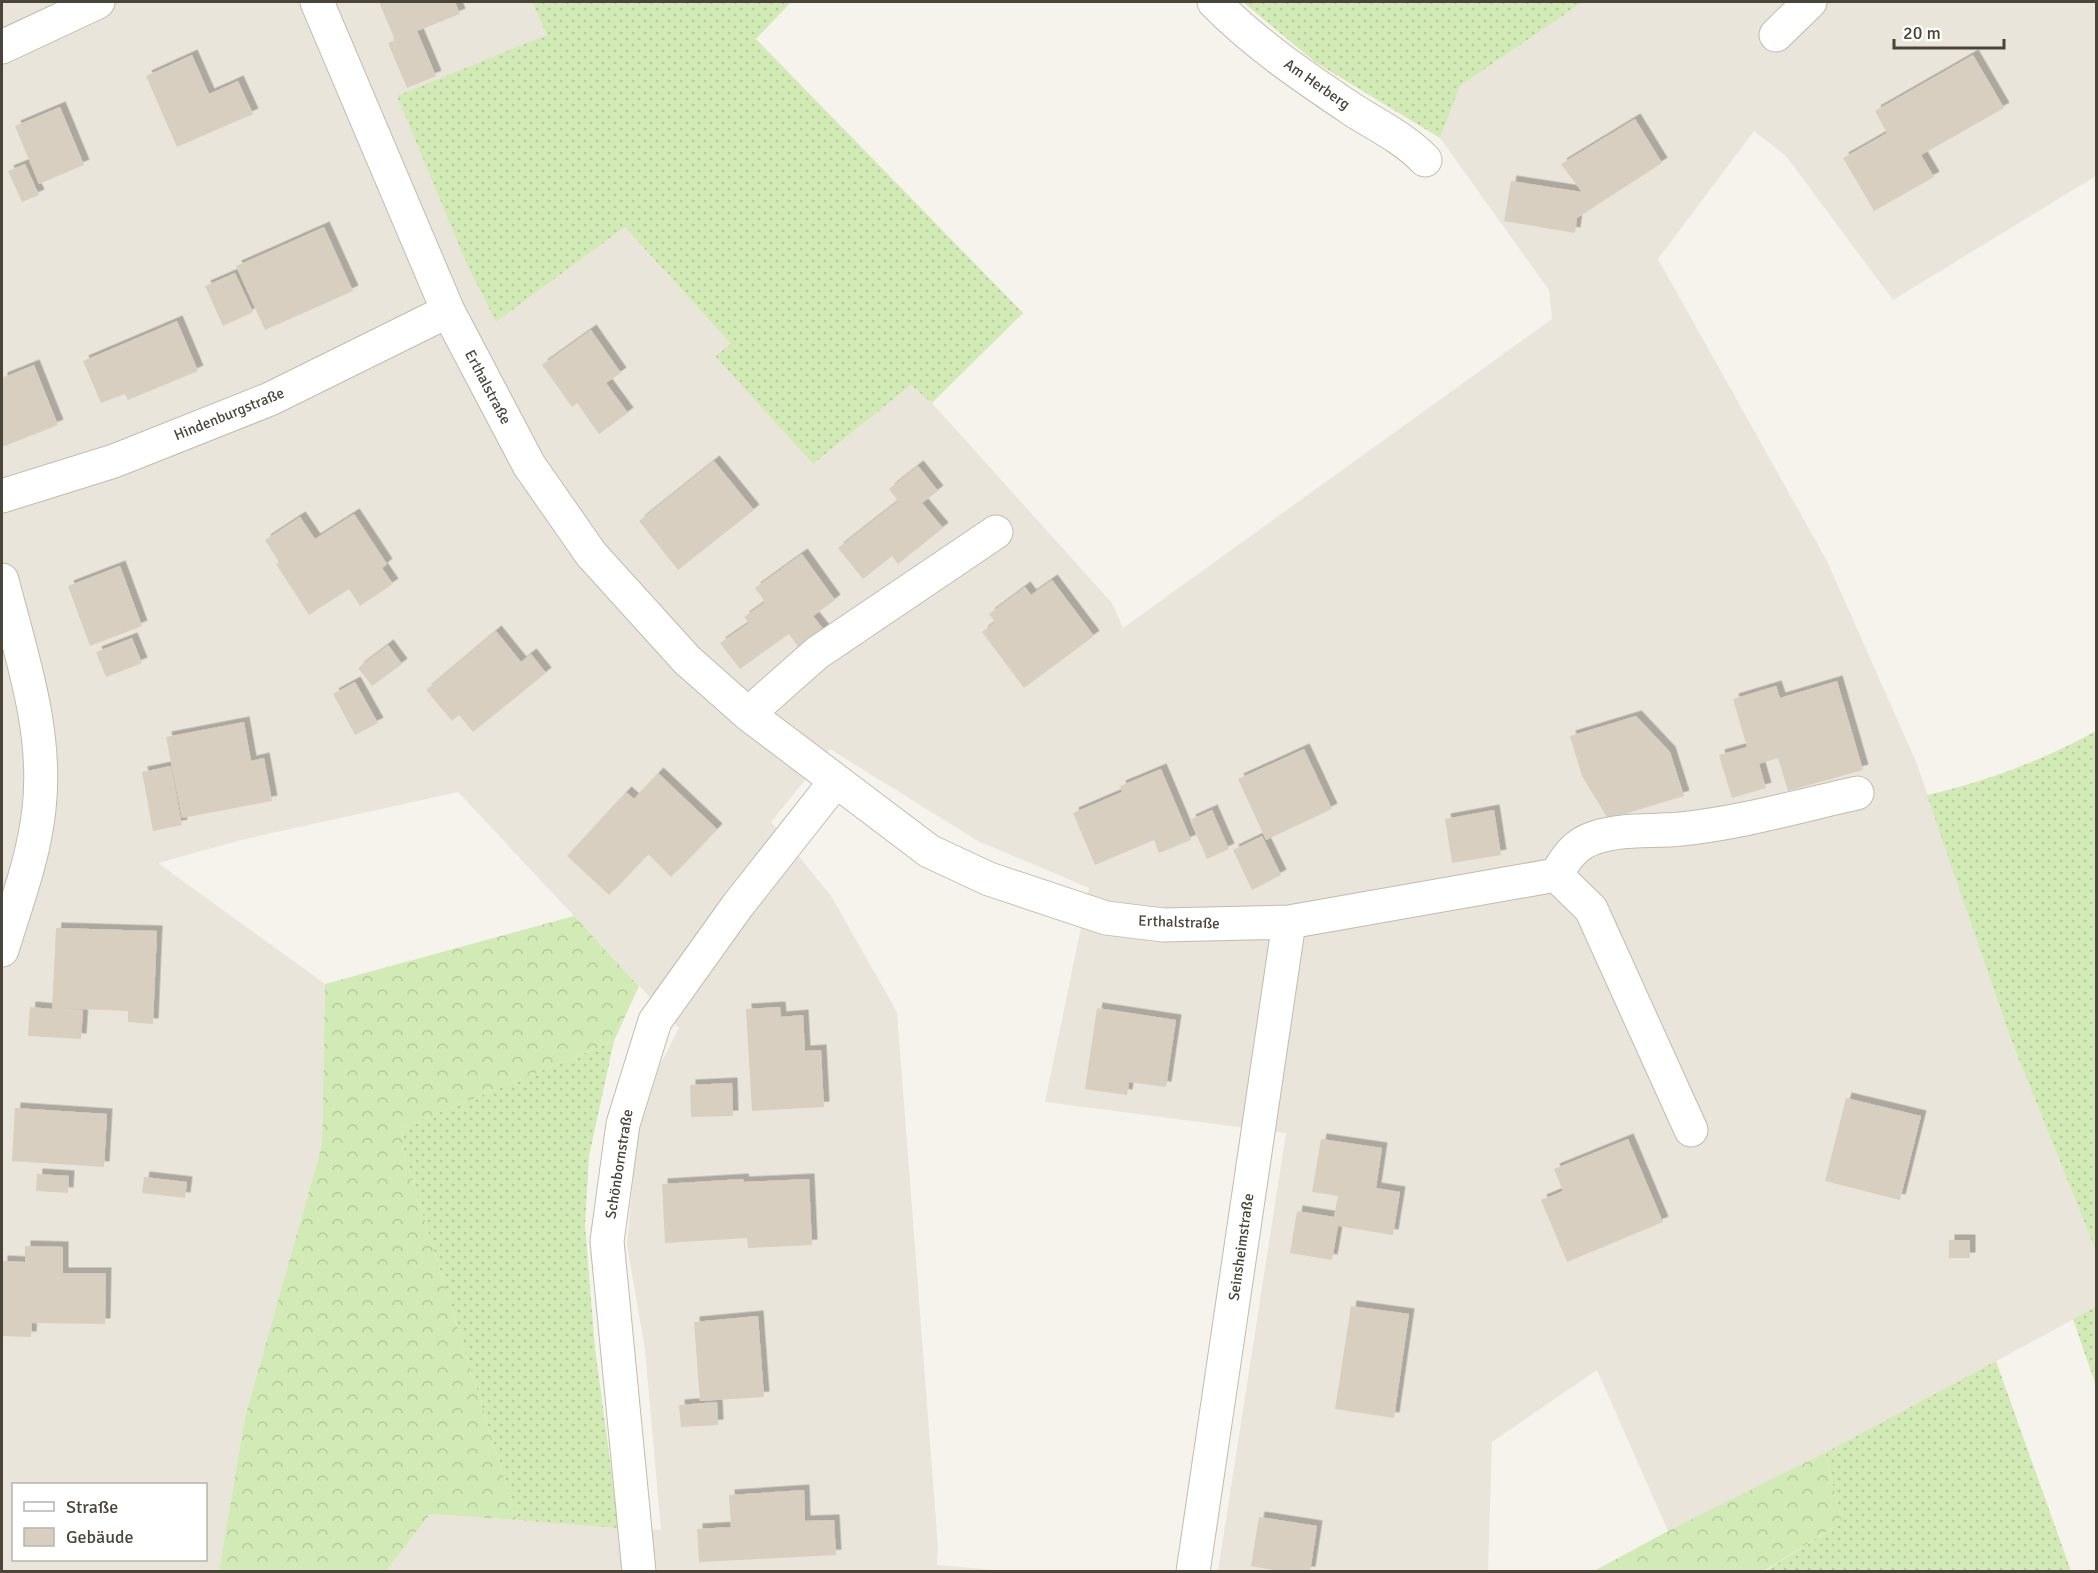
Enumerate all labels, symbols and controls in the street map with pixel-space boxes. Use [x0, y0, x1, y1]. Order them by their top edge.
scale bar [1894, 12, 2004, 50]
text: 20 m [1903, 22, 1941, 44]
street label: Am Herberg [1281, 55, 1353, 113]
street label: Erthalstraße [461, 347, 515, 427]
street label: Hindenburgstraße [171, 384, 287, 444]
street label: Erthalstraße [1138, 912, 1220, 932]
street label: Schönbornstraße [601, 1108, 637, 1220]
street label: Seinsheimstraße [1225, 1192, 1257, 1302]
legend [12, 1483, 207, 1561]
text: Straße [66, 1496, 118, 1518]
text: Gebäude [66, 1526, 134, 1548]

